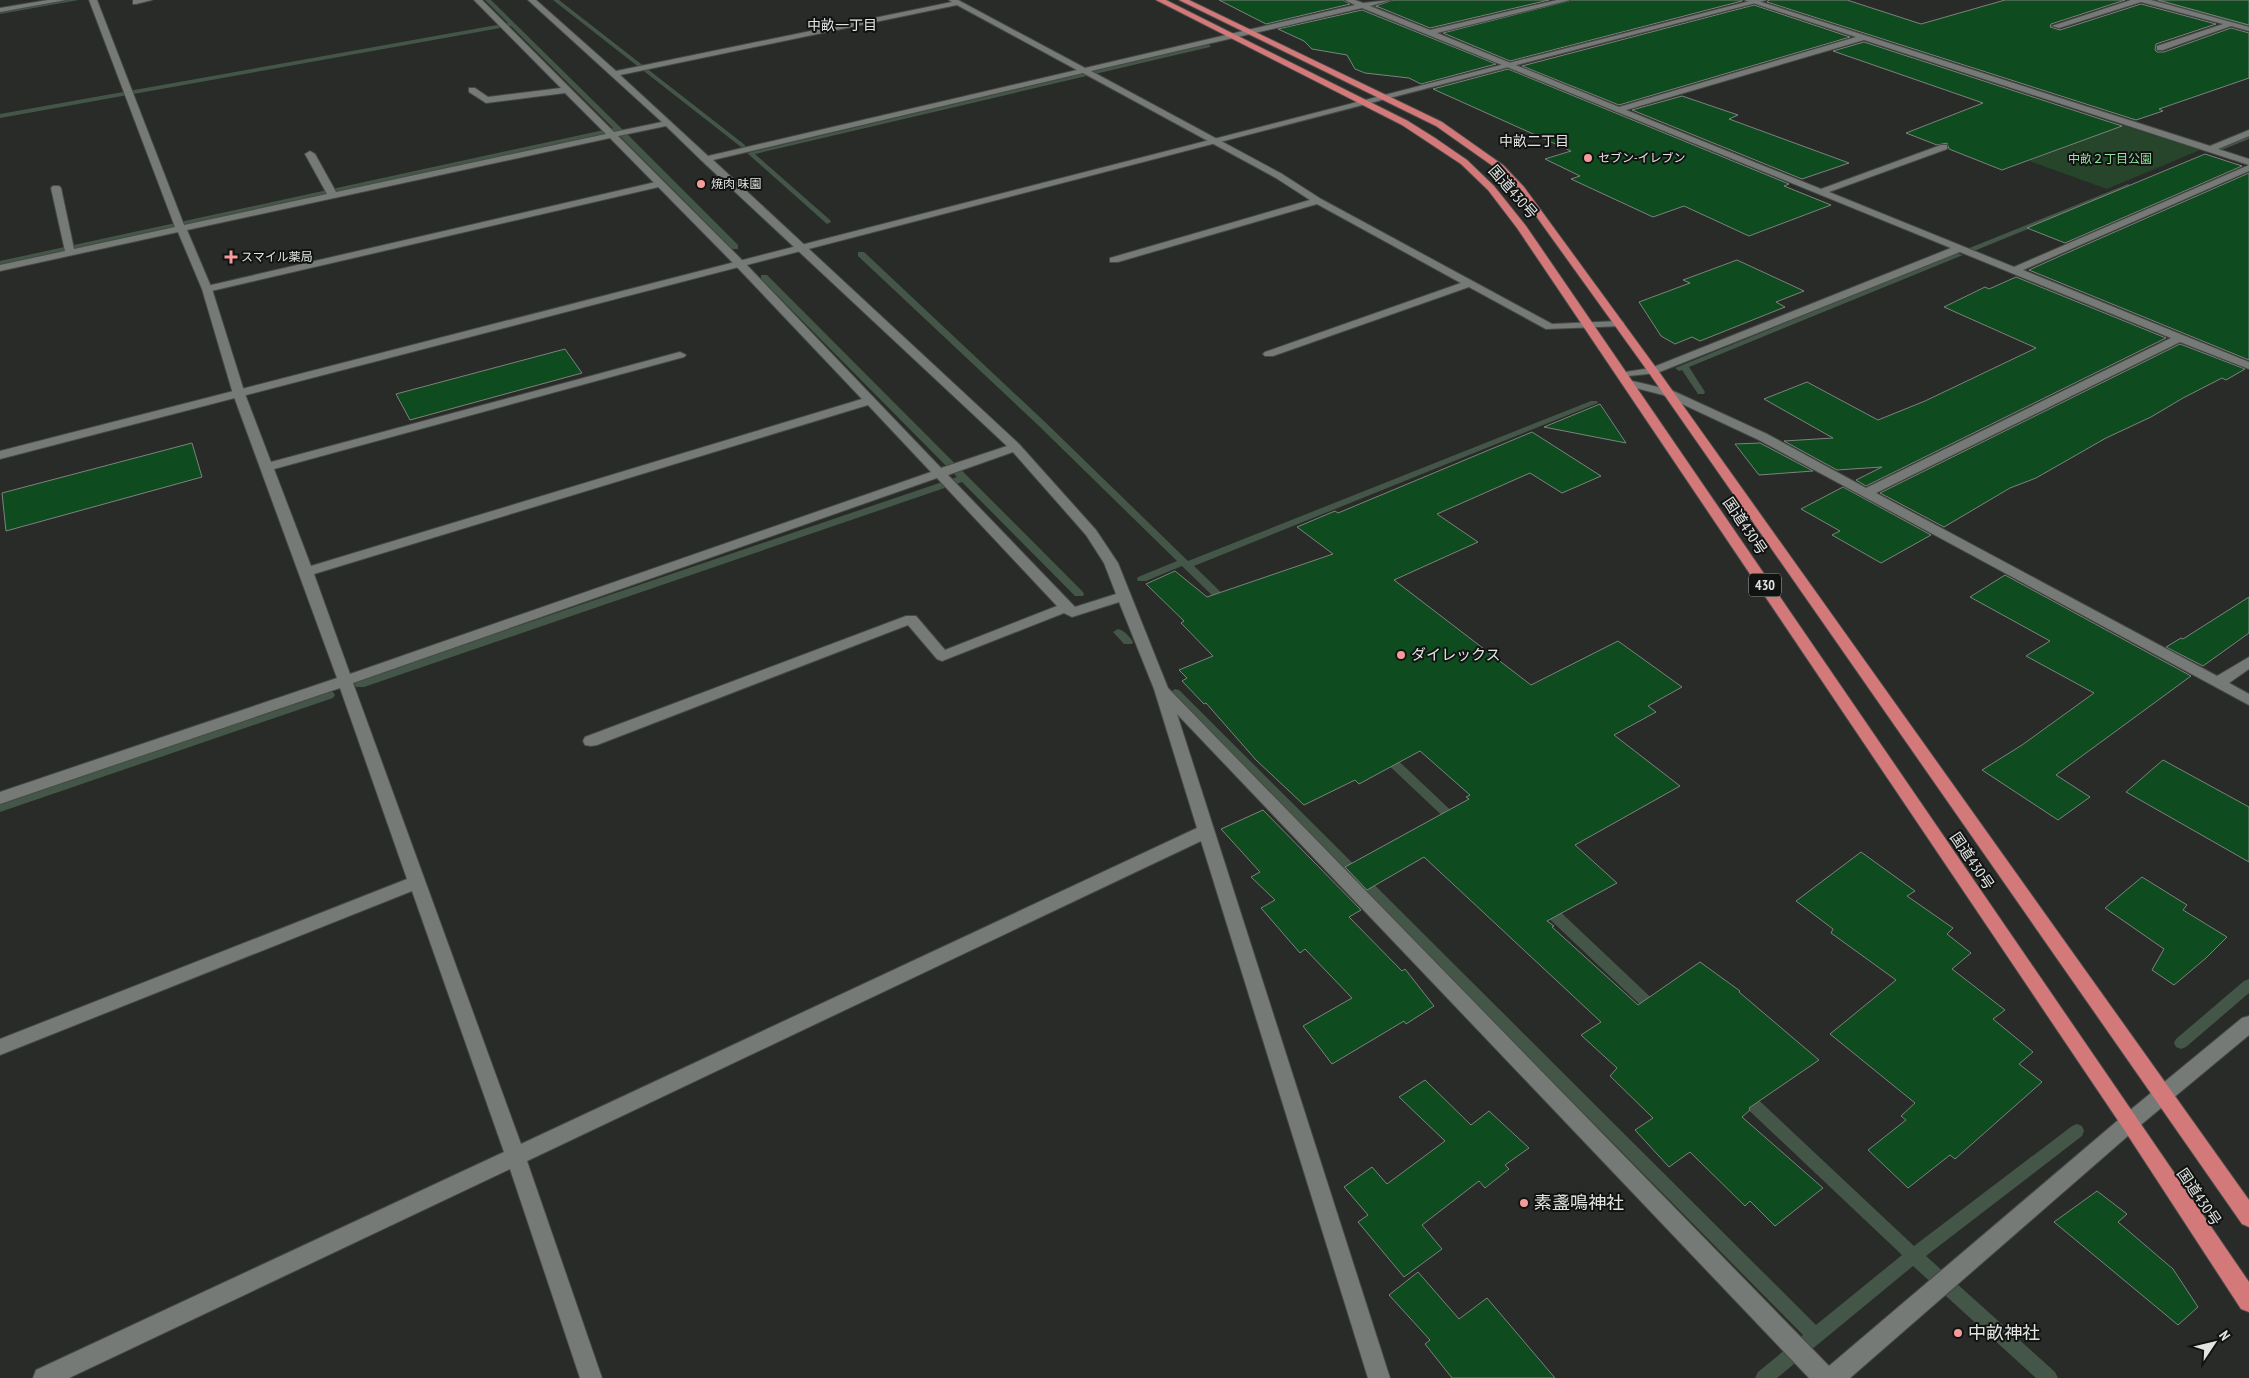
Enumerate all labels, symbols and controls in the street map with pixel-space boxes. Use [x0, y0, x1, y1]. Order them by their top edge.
district label: 中畝一丁目 [807, 16, 877, 34]
district label: 中畝二丁目 [1499, 132, 1569, 150]
place label: セブン-イレブン [1598, 150, 1686, 165]
park label: 中畝２丁目公園 [2068, 151, 2152, 166]
marker: セブン-イレブン [1582, 152, 1594, 164]
street label: 国道430号 [1485, 161, 1542, 223]
place label: 焼肉 味園 [711, 176, 762, 191]
marker: 焼肉 味園 [695, 178, 707, 190]
place label: スマイル薬局 [241, 249, 313, 264]
marker: スマイル薬局 [225, 251, 237, 263]
street label: 国道430号 [1719, 493, 1772, 558]
road number: 430 [1749, 574, 1781, 596]
place label: ダイレックス [1411, 645, 1501, 664]
marker: ダイレックス [1395, 649, 1407, 661]
street label: 国道430号 [1946, 828, 1999, 893]
street label: 国道430号 [2173, 1164, 2226, 1229]
place label: 素盞鳴神社 [1534, 1191, 1624, 1214]
marker: 素盞鳴神社 [1518, 1197, 1530, 1209]
north arrow [2189, 1318, 2239, 1368]
place label: 中畝神社 [1968, 1321, 2040, 1344]
marker: 中畝神社 [1952, 1327, 1964, 1339]
text: N [2215, 1327, 2234, 1344]

